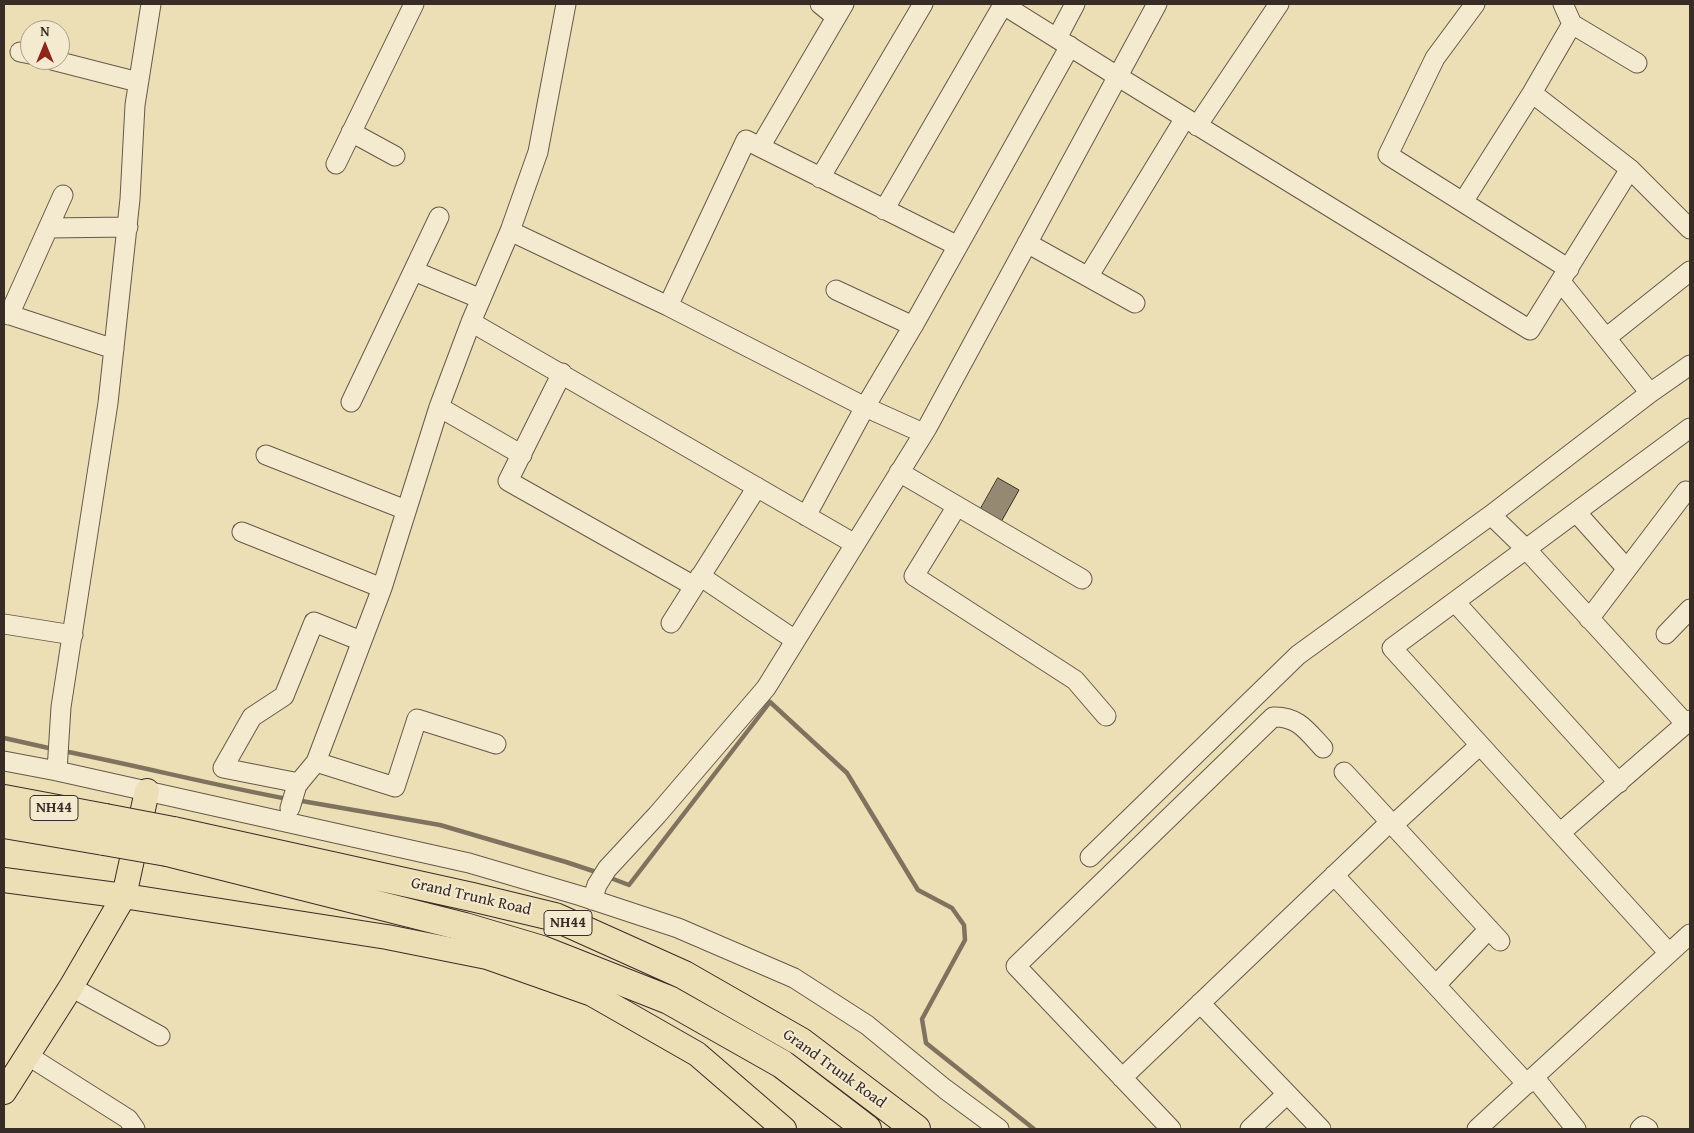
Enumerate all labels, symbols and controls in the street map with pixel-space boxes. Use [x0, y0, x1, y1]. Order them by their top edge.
north arrow [20, 20, 70, 70]
text: N [40, 21, 50, 41]
road number: NH44 [30, 796, 78, 820]
street label: Grand Trunk Road [409, 874, 533, 920]
road number: NH44 [544, 910, 592, 936]
street label: Grand Trunk Road [779, 1025, 889, 1113]

